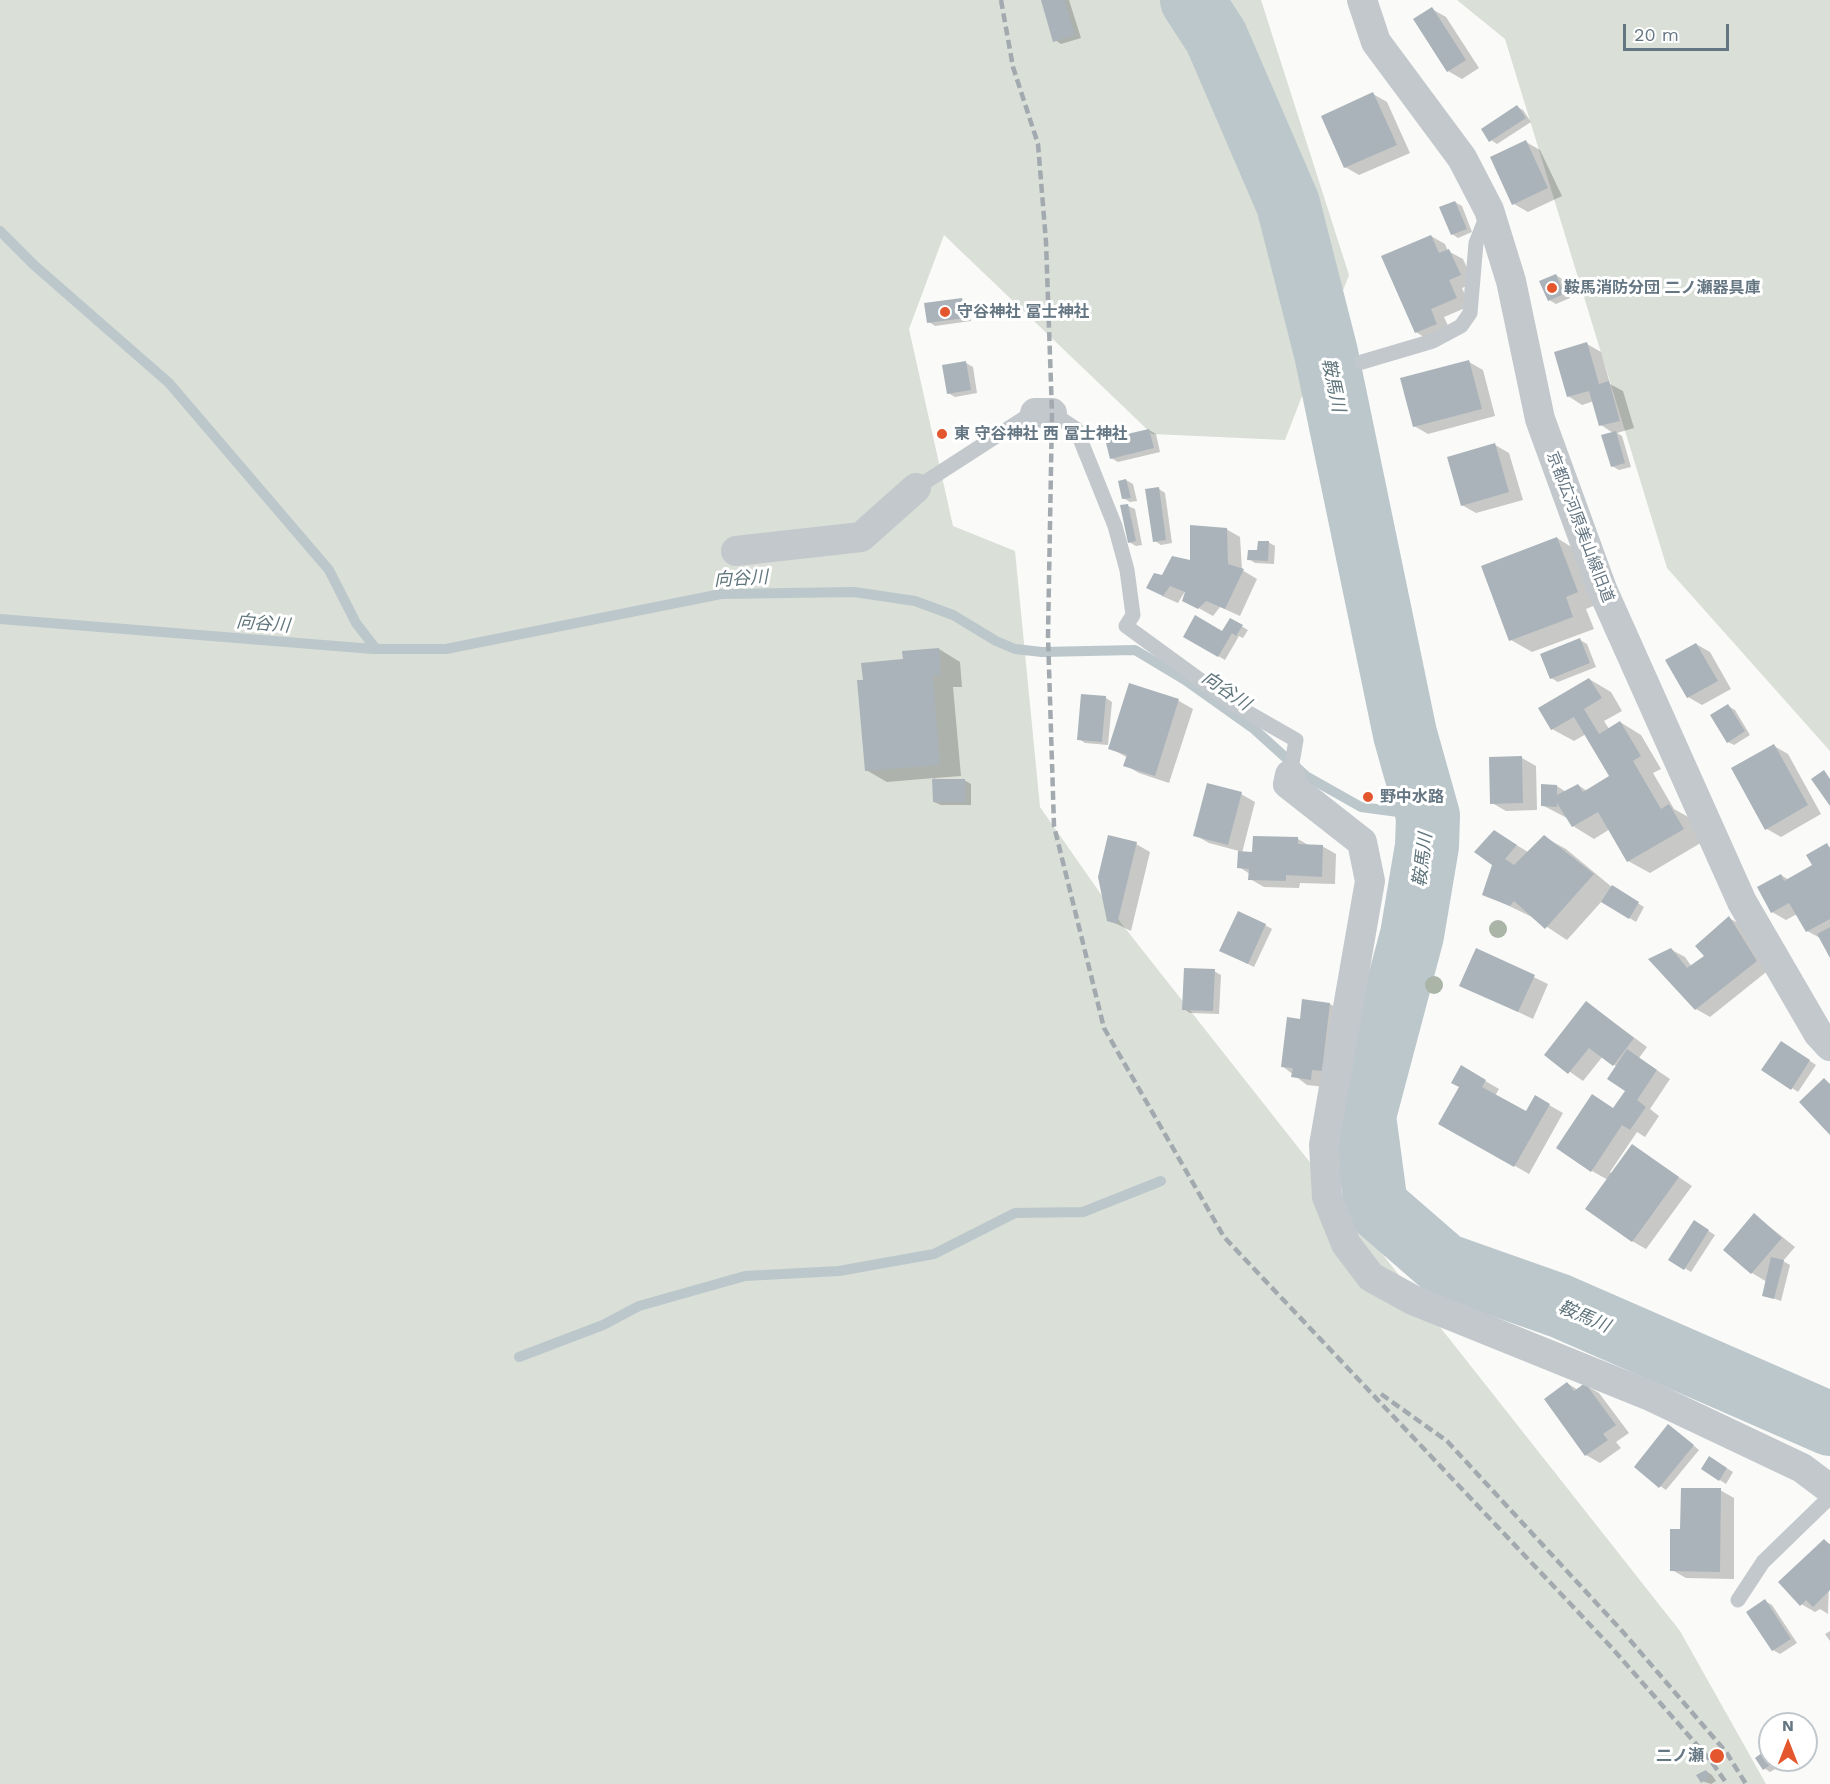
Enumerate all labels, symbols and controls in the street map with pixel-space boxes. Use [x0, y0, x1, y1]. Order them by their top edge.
scale bar [1626, 12, 1732, 50]
text: 20 m [1634, 24, 1679, 45]
place label: 鞍馬消防分団 二ノ瀬器具庫 [1564, 278, 1761, 298]
marker: 鞍馬消防分団 二ノ瀬器具庫 [1545, 281, 1559, 295]
place label: 守谷神社 冨士神社 [957, 302, 1090, 322]
marker: 守谷神社 冨士神社 [938, 305, 952, 319]
water label: 鞍馬川 [1317, 356, 1349, 414]
place label: 東 守谷神社 西 冨士神社 [954, 424, 1128, 444]
marker: 東 守谷神社 西 冨士神社 [935, 427, 949, 441]
street label: 京都広河原美山線旧道 [1542, 449, 1618, 605]
water label: 向谷川 [713, 567, 769, 591]
water label: 向谷川 [235, 611, 291, 637]
water label: 向谷川 [1198, 667, 1254, 715]
place label: 野中水路 [1380, 787, 1444, 807]
marker: 野中水路 [1361, 790, 1375, 804]
water label: 鞍馬川 [1409, 832, 1437, 888]
water label: 鞍馬川 [1555, 1297, 1613, 1337]
north arrow [1758, 1712, 1818, 1772]
text: N [1782, 1716, 1794, 1735]
place label: 二ノ瀬 [1656, 1746, 1704, 1766]
marker: 二ノ瀬 [1708, 1747, 1726, 1765]

